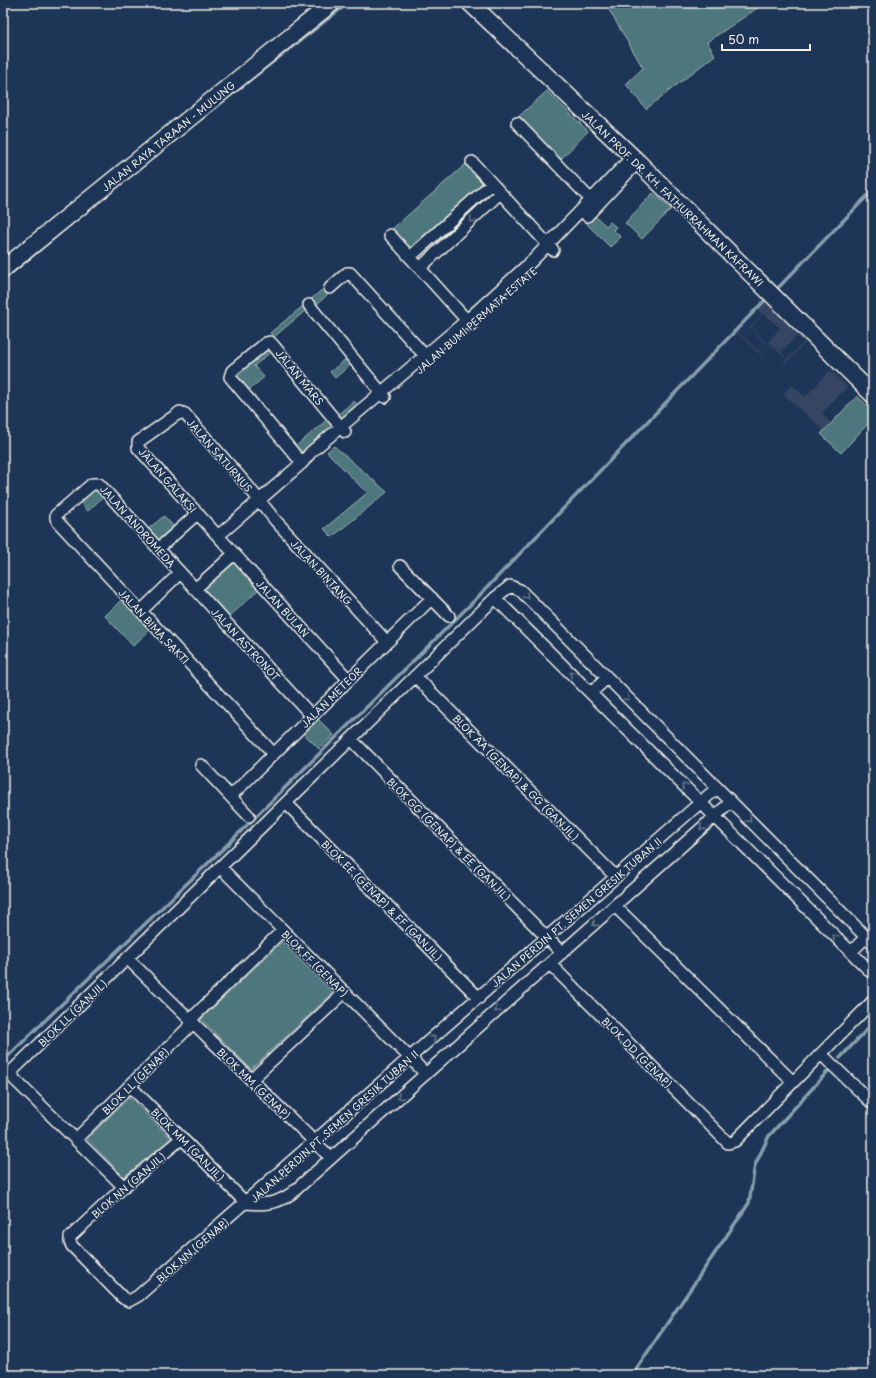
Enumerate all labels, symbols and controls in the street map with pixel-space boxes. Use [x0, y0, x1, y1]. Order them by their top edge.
scale bar [722, 26, 810, 52]
text: 50 m [728, 30, 759, 48]
street label: JALAN RAYA TARAAN - MULUNG [98, 77, 238, 195]
street label: JALAN PROF. DR. KH. FATHURRAHMAN KAFRAWI [579, 107, 767, 289]
one-way arrow [469, 215, 476, 222]
street label: JALAN BUMI PERMATA ESTATE [412, 263, 540, 377]
street label: JALAN MARS [273, 346, 327, 408]
street label: JALAN SATURNUS [184, 415, 256, 495]
street label: JALAN GALAKSI [135, 444, 201, 516]
street label: JALAN ANDROMEDA [97, 482, 179, 570]
street label: JALAN BINTANG [288, 536, 357, 608]
street label: JALAN BULAN [253, 576, 313, 640]
street label: JALAN BIMA SAKTI [115, 585, 193, 667]
one-way arrow [521, 591, 528, 599]
street label: JALAN ASTRONOT [208, 604, 284, 684]
street label: JALAN METEOR [297, 663, 365, 731]
one-way arrow [569, 671, 577, 679]
one-way arrow [622, 693, 630, 701]
street label: BLOK AA (GENAP) & GG (GANJIL) [450, 711, 583, 844]
street label: BLOK GG (GENAP) & EE (GANJIL) [384, 774, 514, 904]
one-way arrow [681, 783, 689, 791]
one-way arrow [744, 815, 752, 823]
one-way arrow [699, 824, 707, 831]
street label: JALAN PERDIN PT. SEMEN GRESIK TUBAN II [487, 834, 665, 990]
street label: BLOK EE (GENAP) & FF (GANJIL) [318, 836, 446, 964]
one-way arrow [592, 919, 599, 926]
street label: BLOK FF (GENAP) [278, 926, 352, 1000]
one-way arrow [832, 934, 840, 942]
street label: BLOK LL (GANJIL) [34, 976, 110, 1050]
one-way arrow [495, 1006, 502, 1013]
street label: BLOK DD (GENAP) [598, 1013, 676, 1091]
one-way arrow [428, 1036, 436, 1043]
street label: BLOK LL (GENAP) [98, 1044, 172, 1118]
street label: BLOK MM (GENAP) [214, 1044, 294, 1122]
street label: JALAN PERDIN PT. SEMEN GRESIK TUBAN II [247, 1046, 421, 1206]
one-way arrow [397, 1092, 405, 1099]
street label: BLOK MM (GANJIL) [148, 1104, 228, 1184]
street label: BLOK NN (GANJIL) [88, 1149, 168, 1221]
street label: BLOK NN (GENAP) [152, 1214, 232, 1286]

